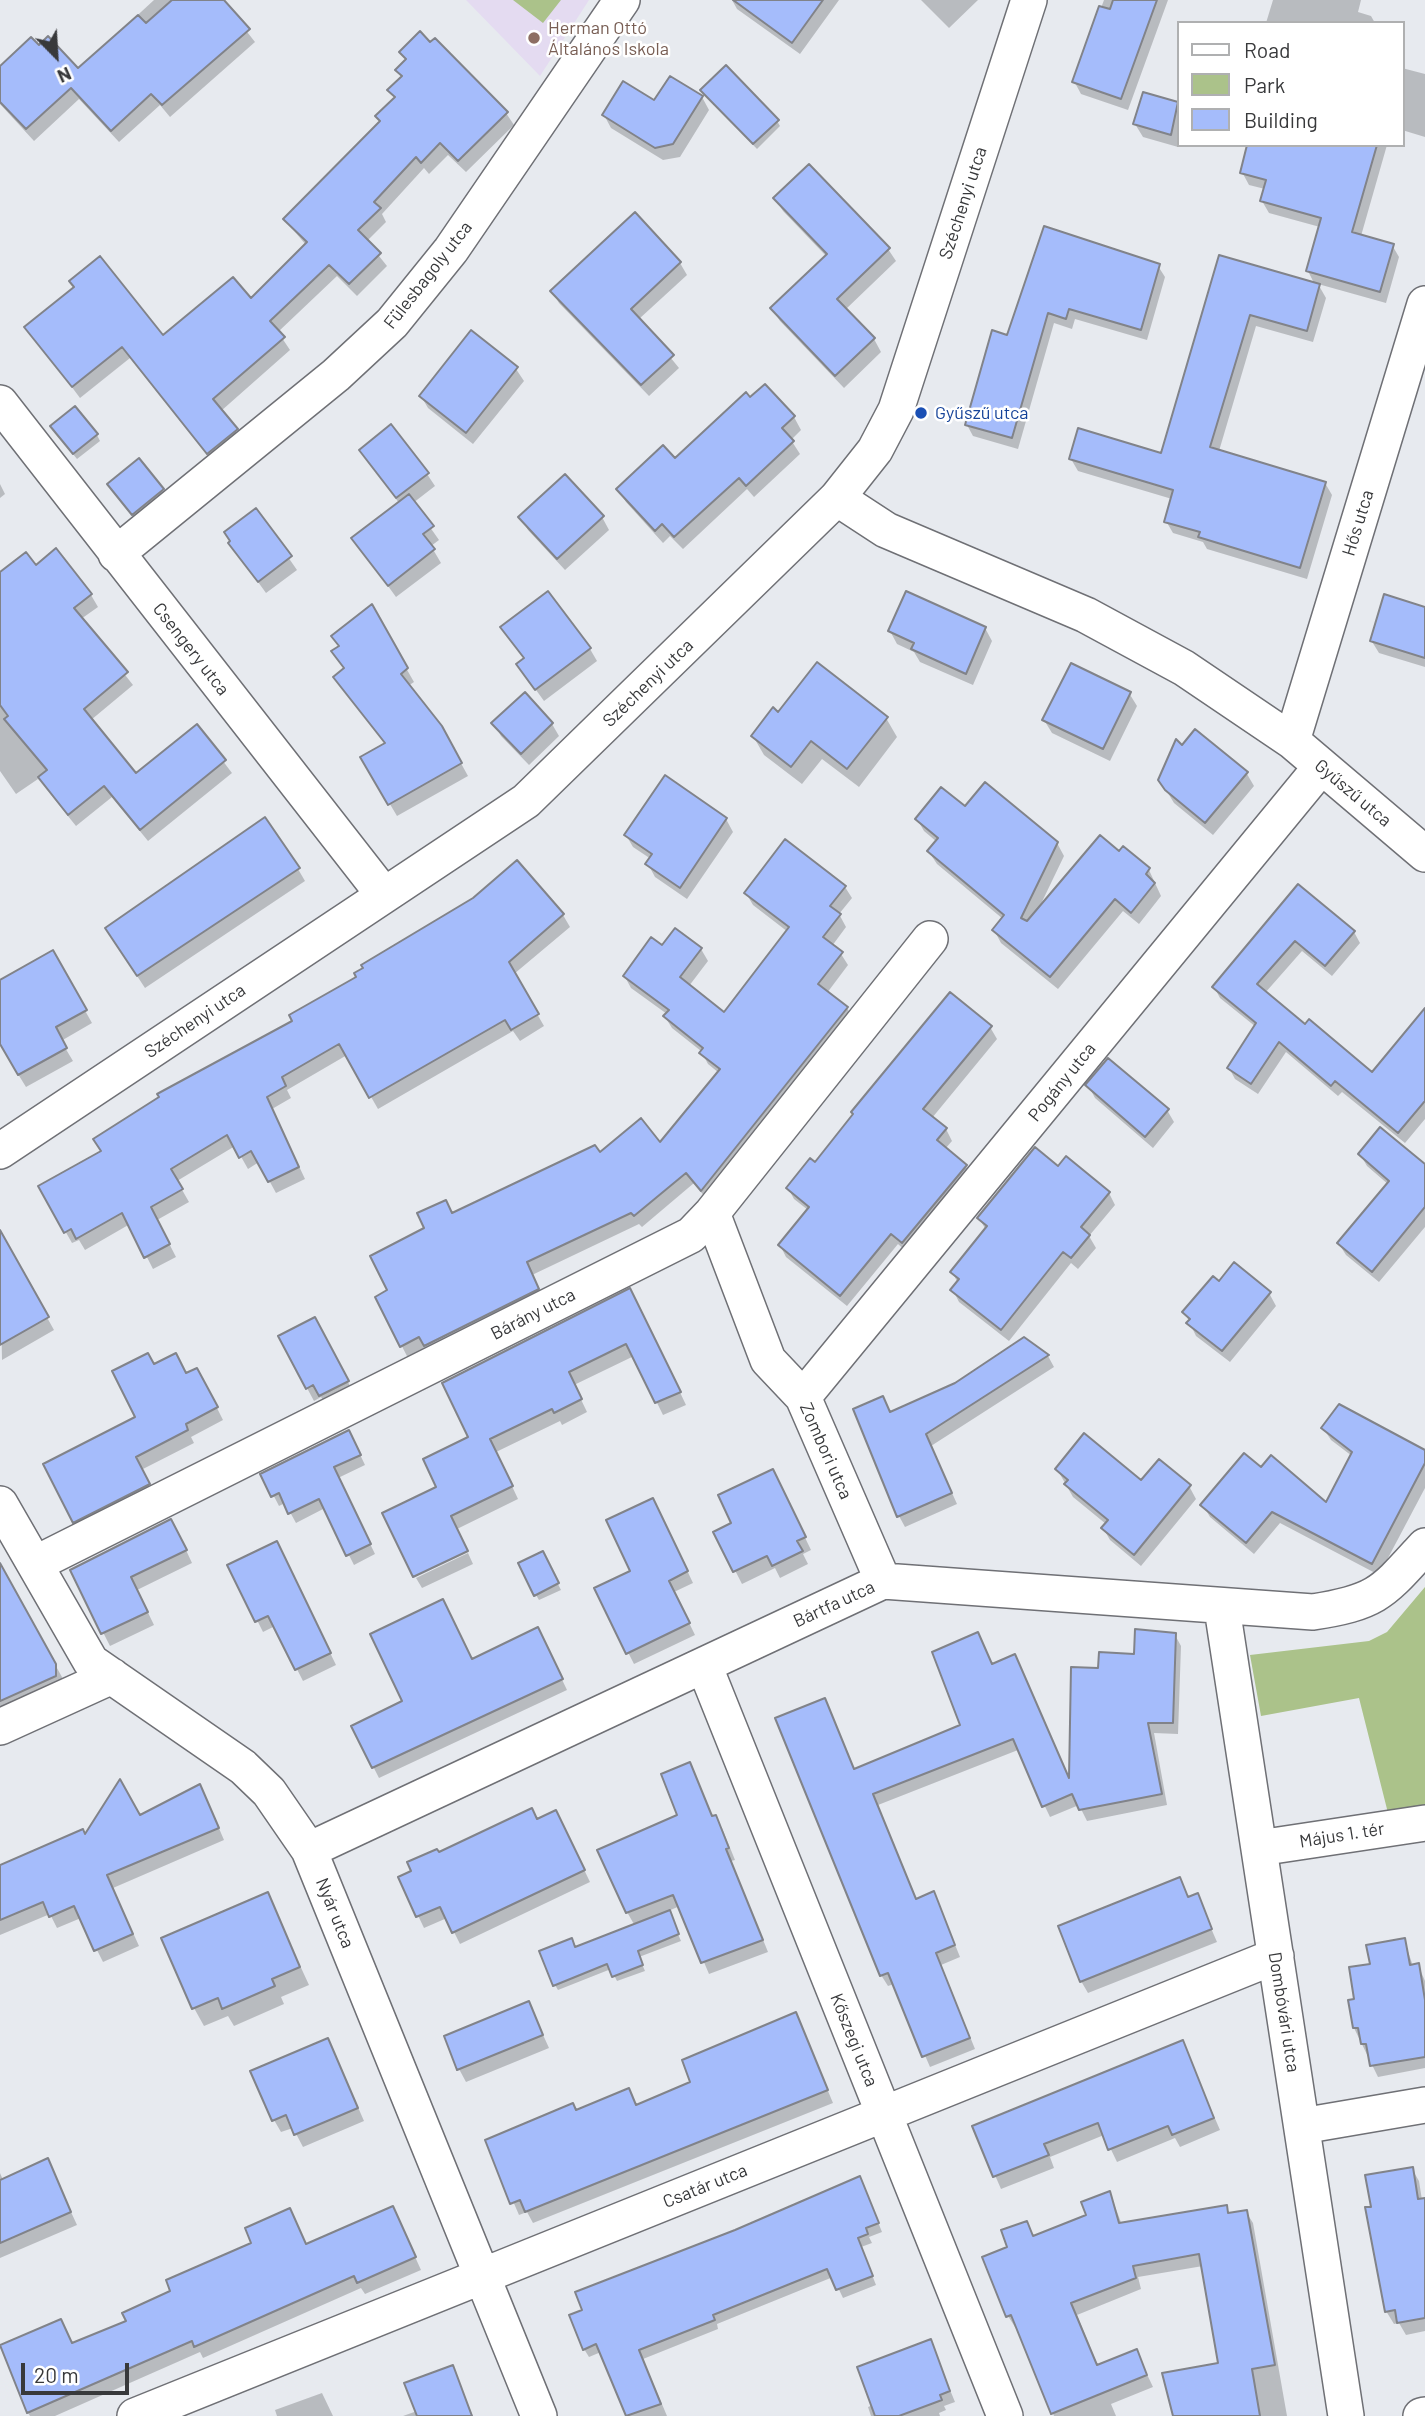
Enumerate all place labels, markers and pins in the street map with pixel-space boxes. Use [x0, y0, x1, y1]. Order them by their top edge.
place label: Herman Ottó Általános Iskola [548, 17, 669, 60]
marker: Herman Ottó Általános Iskola [526, 30, 542, 46]
place label: Gyűszű utca [935, 402, 1028, 424]
marker: Gyűszű utca [913, 405, 929, 421]

